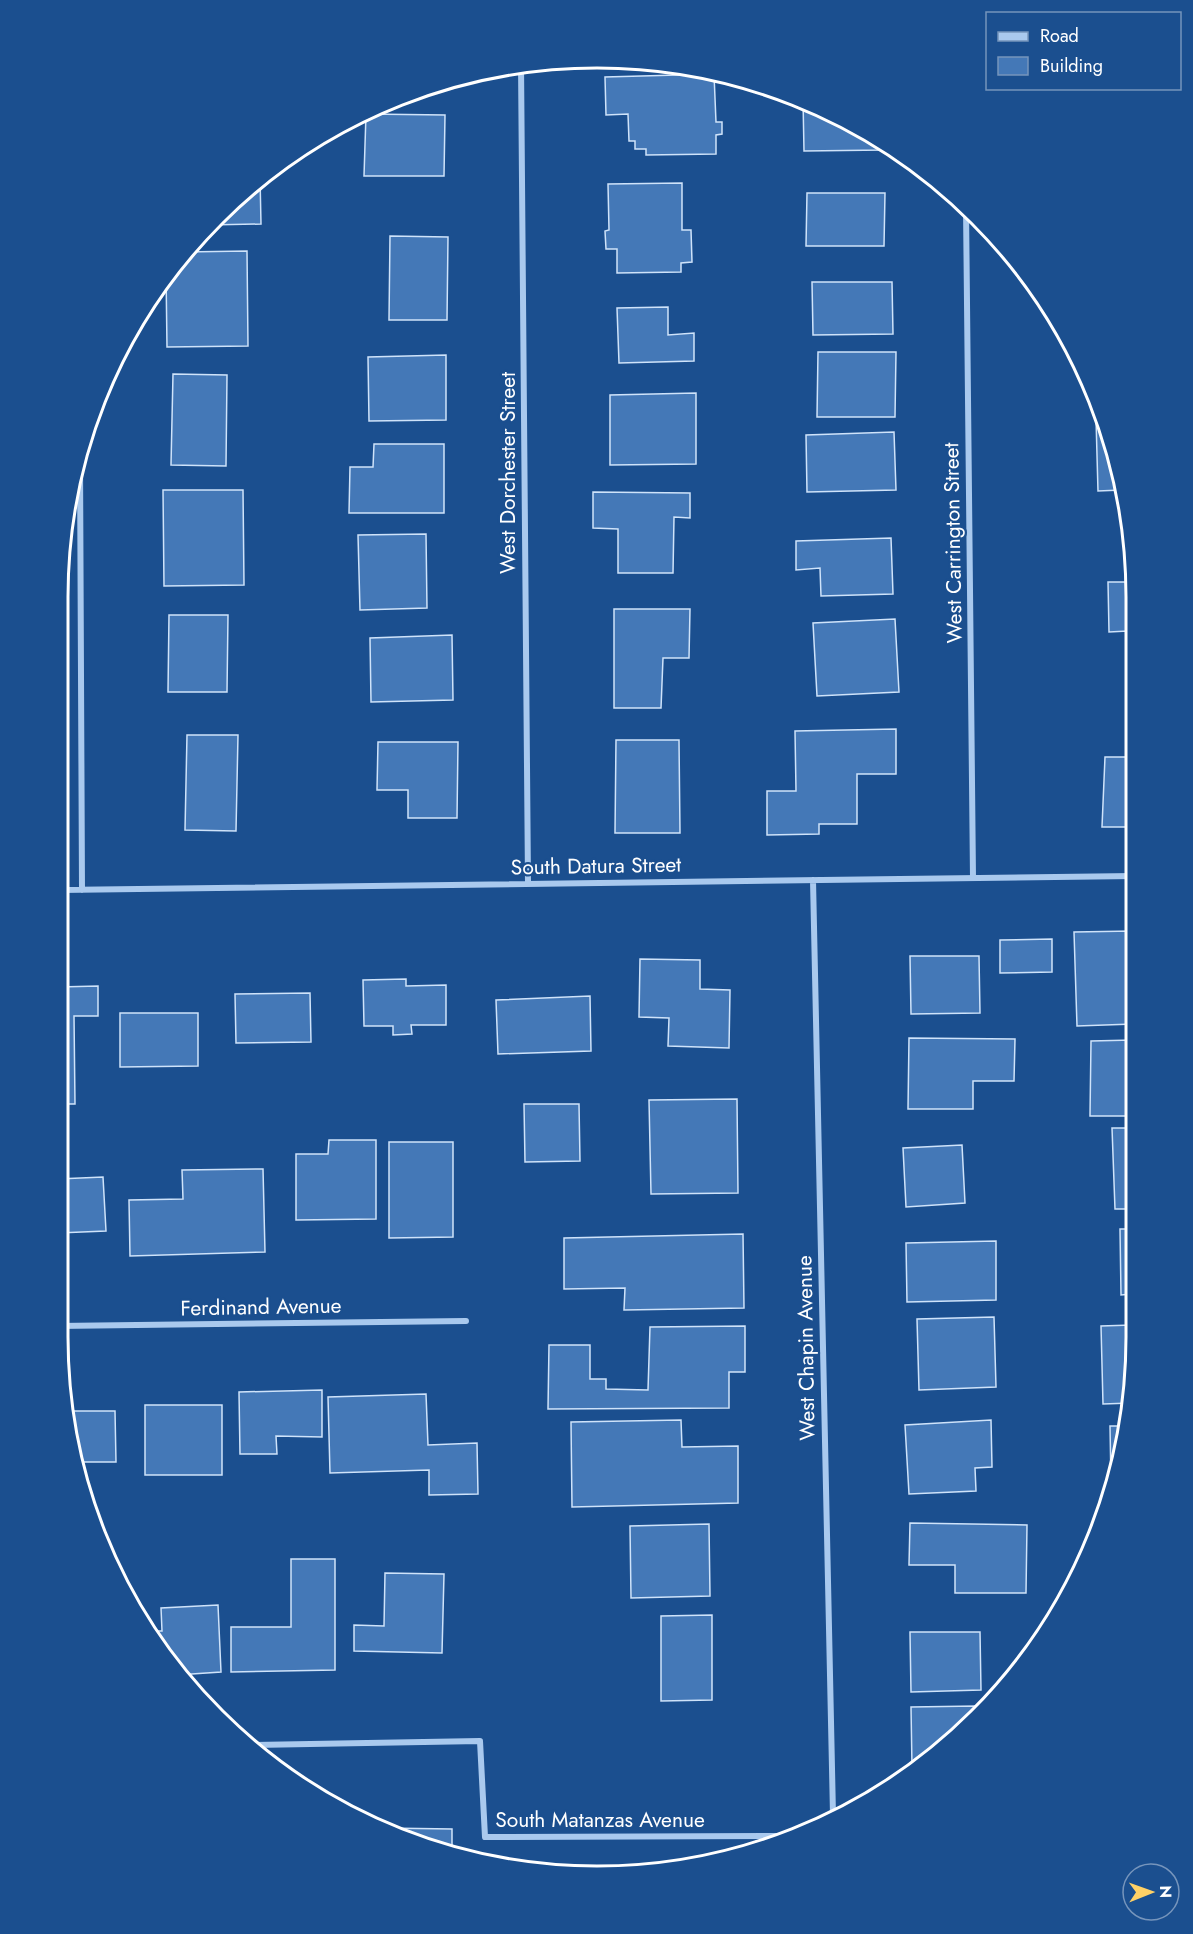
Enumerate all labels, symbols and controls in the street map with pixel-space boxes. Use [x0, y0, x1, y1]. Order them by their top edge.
legend [986, 12, 1181, 90]
text: Road [1040, 23, 1079, 49]
text: Building [1040, 53, 1103, 79]
street label: West Dorchester Street [493, 372, 523, 574]
street label: West Carrington Street [936, 442, 970, 644]
street label: South Datura Street [510, 850, 682, 882]
street label: West Chapin Avenue [789, 1255, 823, 1441]
street label: Ferdinand Avenue [180, 1291, 342, 1323]
street label: South Matanzas Avenue [495, 1805, 705, 1835]
north arrow [1121, 1862, 1181, 1922]
text: N [1154, 1885, 1177, 1898]

